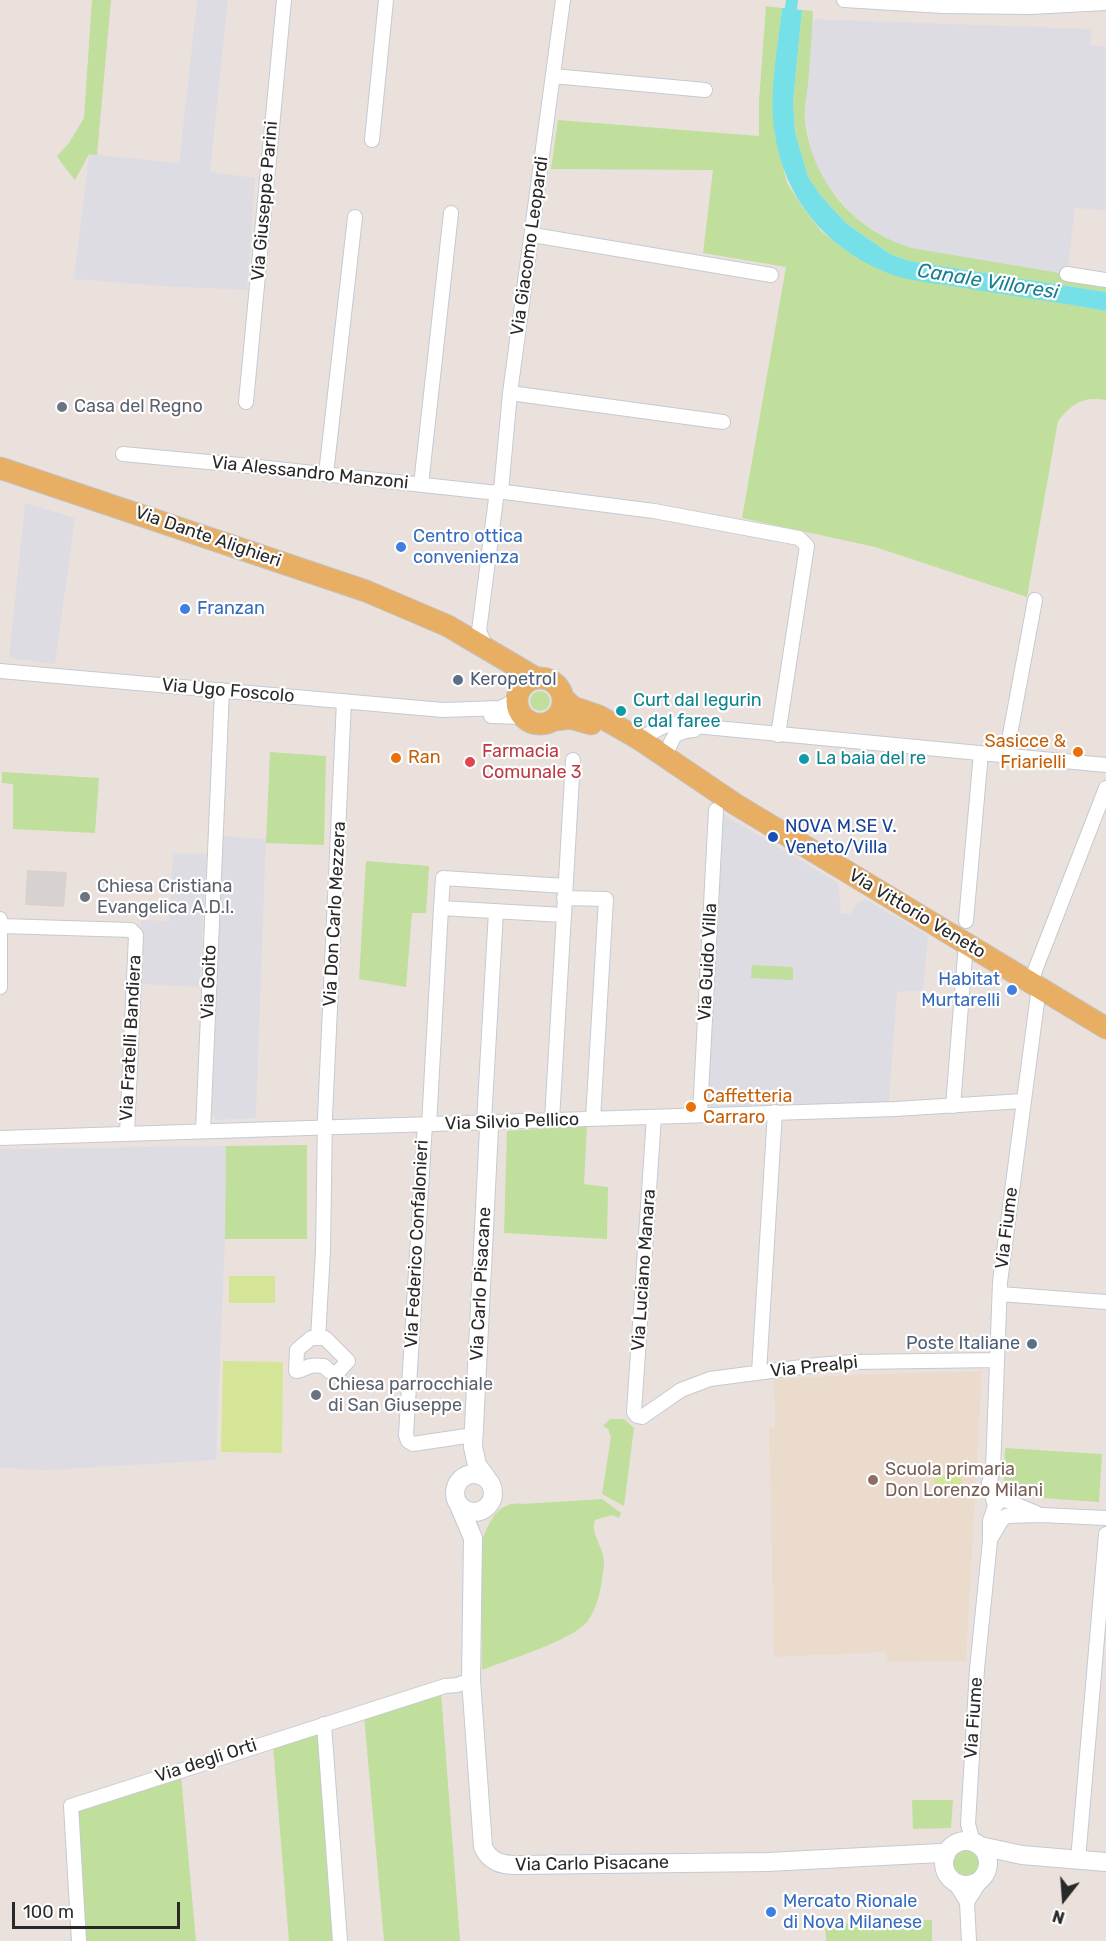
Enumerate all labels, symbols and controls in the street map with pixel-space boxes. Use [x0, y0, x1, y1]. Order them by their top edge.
street label: Via Giuseppe Parini [247, 120, 283, 282]
street label: Via Giacomo Leopardi [507, 155, 553, 337]
water label: Canale Villoresi [916, 259, 1060, 305]
place label: Casa del Regno [74, 396, 203, 418]
marker: Casa del Regno [55, 400, 69, 414]
street label: Via Alessandro Manzoni [210, 452, 410, 494]
street label: Via Dante Alighieri [132, 502, 284, 572]
place label: Centro ottica convenienza [413, 526, 523, 568]
marker: Centro ottica convenienza [394, 540, 408, 554]
place label: Franzan [197, 598, 265, 620]
marker: Franzan [178, 602, 192, 616]
place label: Keropetrol [470, 669, 557, 691]
marker: Keropetrol [451, 673, 465, 687]
street label: Via Ugo Foscolo [161, 674, 295, 708]
place label: Curt dal legurin e dal faree [633, 690, 762, 732]
marker: Curt dal legurin e dal faree [614, 704, 628, 718]
place label: Sasicce & Friarielli [984, 731, 1066, 774]
place label: Farmacia Comunale 3 [482, 741, 582, 783]
marker: Sasicce & Friarielli [1071, 745, 1085, 759]
place label: Ran [408, 747, 441, 769]
place label: La baia del re [816, 748, 926, 770]
marker: Ran [389, 751, 403, 765]
marker: La baia del re [797, 752, 811, 766]
marker: Farmacia Comunale 3 [463, 755, 477, 769]
place label: NOVA M.SE V. Veneto/Villa [785, 816, 897, 858]
street label: Via Don Carlo Mezzera [319, 821, 351, 1007]
marker: NOVA M.SE V. Veneto/Villa [766, 830, 780, 844]
street label: Via Vittorio Veneto [845, 865, 989, 963]
place label: Chiesa Cristiana Evangelica A.D.I. [97, 876, 234, 918]
marker: Chiesa Cristiana Evangelica A.D.I. [78, 890, 92, 904]
street label: Via Guido Villa [694, 902, 722, 1022]
street label: Via Goito [197, 944, 221, 1020]
street label: Via Fratelli Bandiera [116, 954, 146, 1122]
place label: Habitat Murtarelli [921, 969, 1000, 1012]
marker: Habitat Murtarelli [1005, 983, 1019, 997]
place label: Caffetteria Carraro [703, 1086, 792, 1128]
marker: Caffetteria Carraro [684, 1100, 698, 1114]
street label: Via Silvio Pellico [445, 1109, 579, 1135]
street label: Via Federico Confalonieri [401, 1139, 433, 1349]
street label: Via Fiume [991, 1186, 1023, 1270]
street label: Via Luciano Manara [628, 1188, 660, 1352]
street label: Via Carlo Pisacane [466, 1206, 496, 1362]
place label: Poste Italiane [906, 1333, 1020, 1355]
marker: Poste Italiane [1025, 1337, 1039, 1351]
street label: Via Prealpi [769, 1352, 859, 1382]
place label: Chiesa parrocchiale di San Giuseppe [328, 1374, 493, 1416]
marker: Chiesa parrocchiale di San Giuseppe [309, 1388, 323, 1402]
place label: Scuola primaria Don Lorenzo Milani [885, 1459, 1043, 1502]
marker: Scuola primaria Don Lorenzo Milani [866, 1473, 880, 1487]
street label: Via Fiume [960, 1676, 988, 1760]
street label: Via degli Orti [152, 1734, 260, 1788]
street label: Via Carlo Pisacane [515, 1852, 669, 1876]
north arrow [1034, 1869, 1094, 1929]
scale bar [15, 1890, 183, 1928]
place label: Mercato Rionale di Nova Milanese [783, 1891, 922, 1934]
text: 100 m [23, 1901, 74, 1923]
marker: Mercato Rionale di Nova Milanese [764, 1905, 778, 1919]
text: N [1050, 1906, 1067, 1927]

